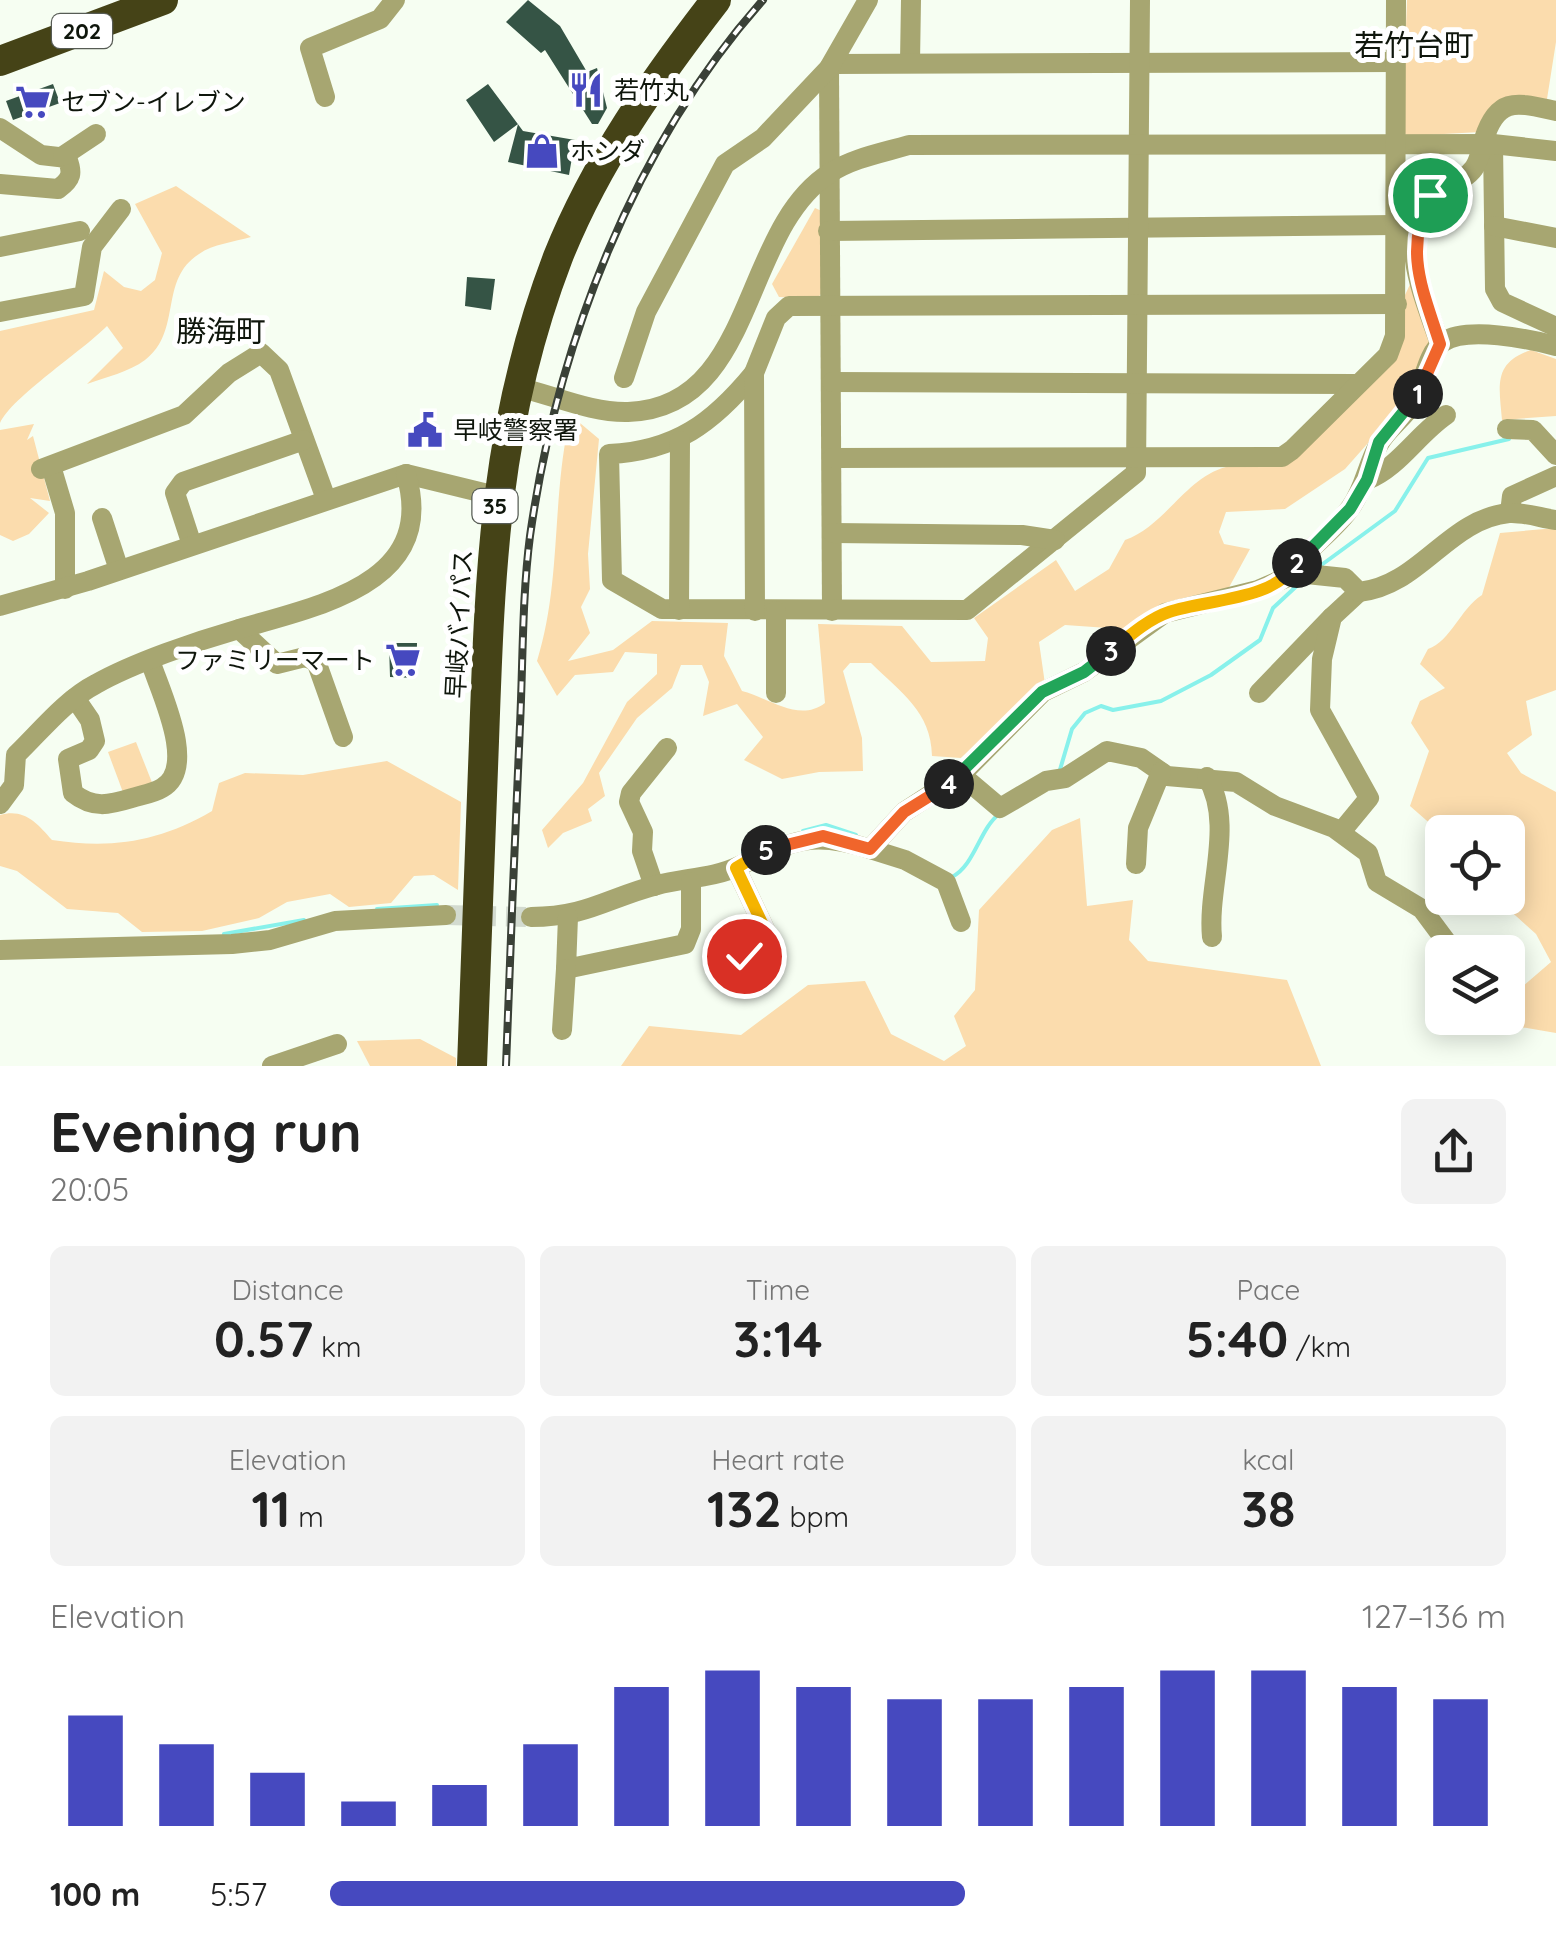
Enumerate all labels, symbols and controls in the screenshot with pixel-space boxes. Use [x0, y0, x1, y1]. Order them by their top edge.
road number: 202 [52, 14, 112, 48]
district label: 若竹台町 [1354, 26, 1474, 64]
restaurant icon: 若竹丸 [567, 71, 605, 109]
place label: 若竹丸 [614, 74, 689, 105]
supermarket icon: セブン-イレブン [14, 83, 52, 121]
place label: セブン-イレブン [61, 86, 246, 117]
shop icon: ホンダ [523, 132, 561, 170]
place label: ホンダ [570, 135, 645, 166]
pin [1388, 153, 1473, 238]
icon: arrive [1403, 168, 1458, 223]
district label: 勝海町 [176, 312, 266, 350]
pin: 1 [1393, 369, 1443, 419]
text: 1 [1413, 376, 1423, 411]
public building icon: 早岐警察署 [406, 411, 444, 449]
place label: 早岐警察署 [453, 414, 578, 445]
road number: 35 [472, 489, 518, 523]
pin: 2 [1272, 538, 1322, 588]
text: 2 [1289, 545, 1305, 580]
street label: 早岐バイパス [439, 549, 478, 699]
pin: 3 [1086, 626, 1136, 676]
text: 3 [1103, 633, 1119, 668]
supermarket icon: ファミリーマート [384, 641, 422, 679]
place label: ファミリーマート [175, 644, 375, 675]
pin: 4 [924, 759, 974, 809]
text: 4 [941, 766, 957, 801]
map controls [1425, 815, 1525, 1035]
button: locate [1425, 815, 1525, 915]
pin: 5 [741, 825, 791, 875]
text: 5 [758, 832, 774, 867]
pin [702, 914, 787, 999]
icon: check [717, 929, 772, 984]
button: layers [1425, 935, 1525, 1035]
text: Evening run [50, 1097, 362, 1166]
button: share [1401, 1099, 1506, 1204]
text: 20:05 [50, 1169, 129, 1209]
text: Distance [232, 1272, 344, 1307]
text: Time [746, 1272, 810, 1307]
text: Pace [1236, 1272, 1300, 1307]
text: 0.57 [214, 1307, 313, 1370]
text: 3:14 [733, 1307, 823, 1370]
text: 5:40 [1186, 1307, 1288, 1370]
text: km [313, 1329, 361, 1364]
text: /km [1288, 1329, 1351, 1364]
text: Elevation [229, 1442, 347, 1477]
text: Heart rate [711, 1442, 845, 1477]
text: kcal [1242, 1442, 1294, 1477]
text: 11 [252, 1477, 291, 1540]
text: 132 [707, 1477, 782, 1540]
text: 38 [1241, 1477, 1295, 1540]
text: m [291, 1499, 324, 1534]
text: bpm [782, 1499, 849, 1534]
text: Elevation [50, 1596, 185, 1636]
text: 127–136 m [1362, 1596, 1506, 1636]
text: 100 m [50, 1874, 140, 1914]
text: 5:57 [210, 1874, 267, 1914]

